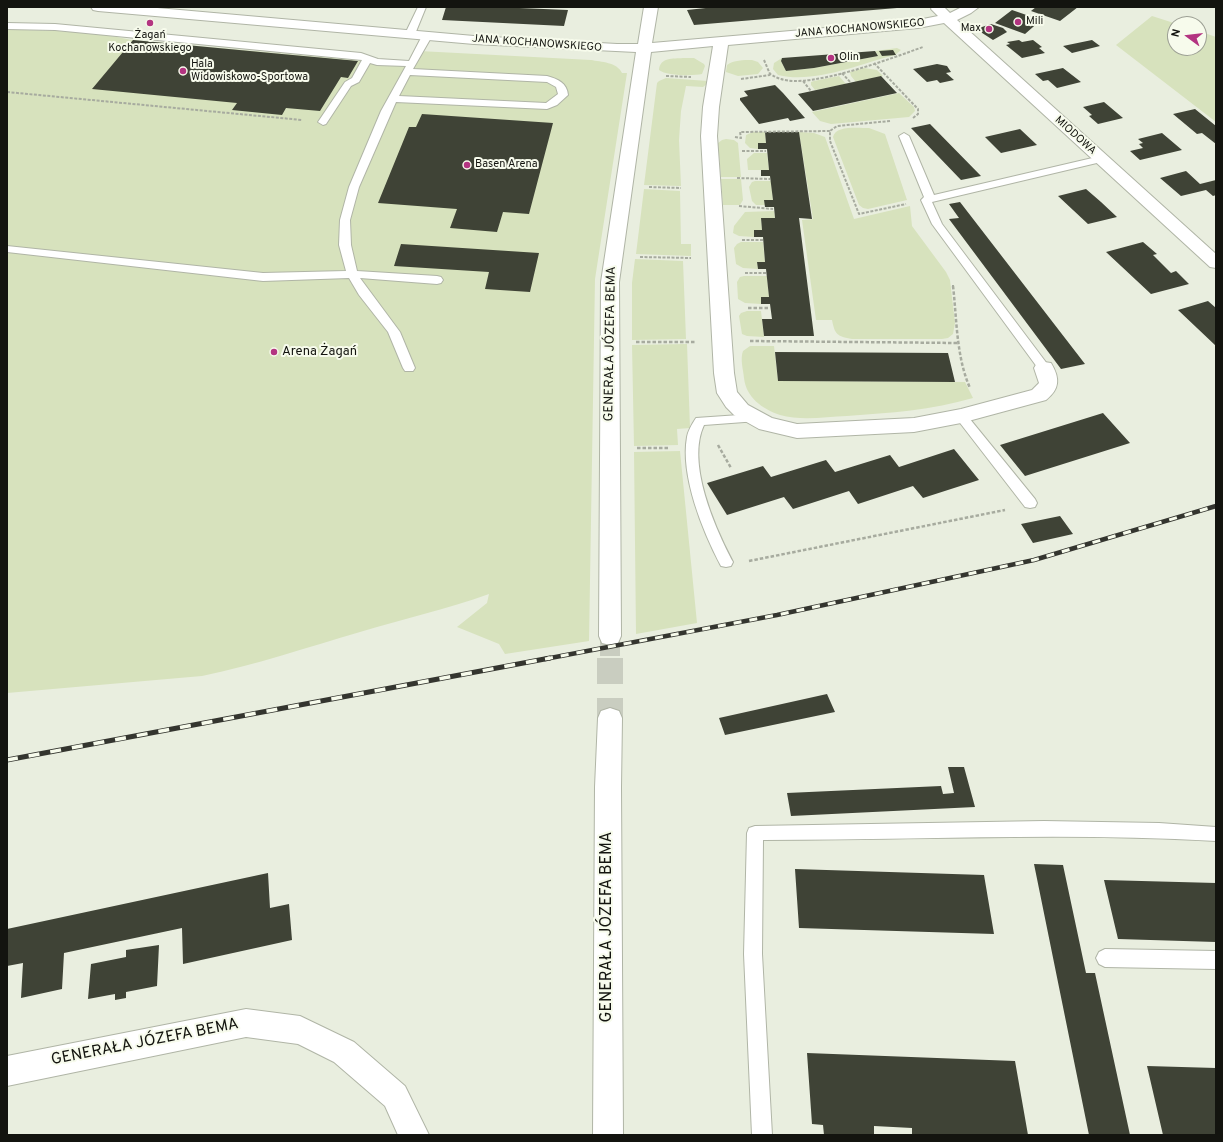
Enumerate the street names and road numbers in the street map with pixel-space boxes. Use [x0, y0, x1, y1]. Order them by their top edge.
street label: JANA KOCHANOWSKIEGO [795, 17, 925, 41]
street label: JANA KOCHANOWSKIEGO [472, 33, 602, 55]
street label: MIODOWA [1052, 114, 1098, 158]
street label: GENERAŁA JÓZEFA BEMA [602, 266, 620, 422]
street label: GENERAŁA JÓZEFA BEMA [598, 832, 618, 1022]
street label: GENERAŁA JÓZEFA BEMA [49, 1015, 241, 1071]

